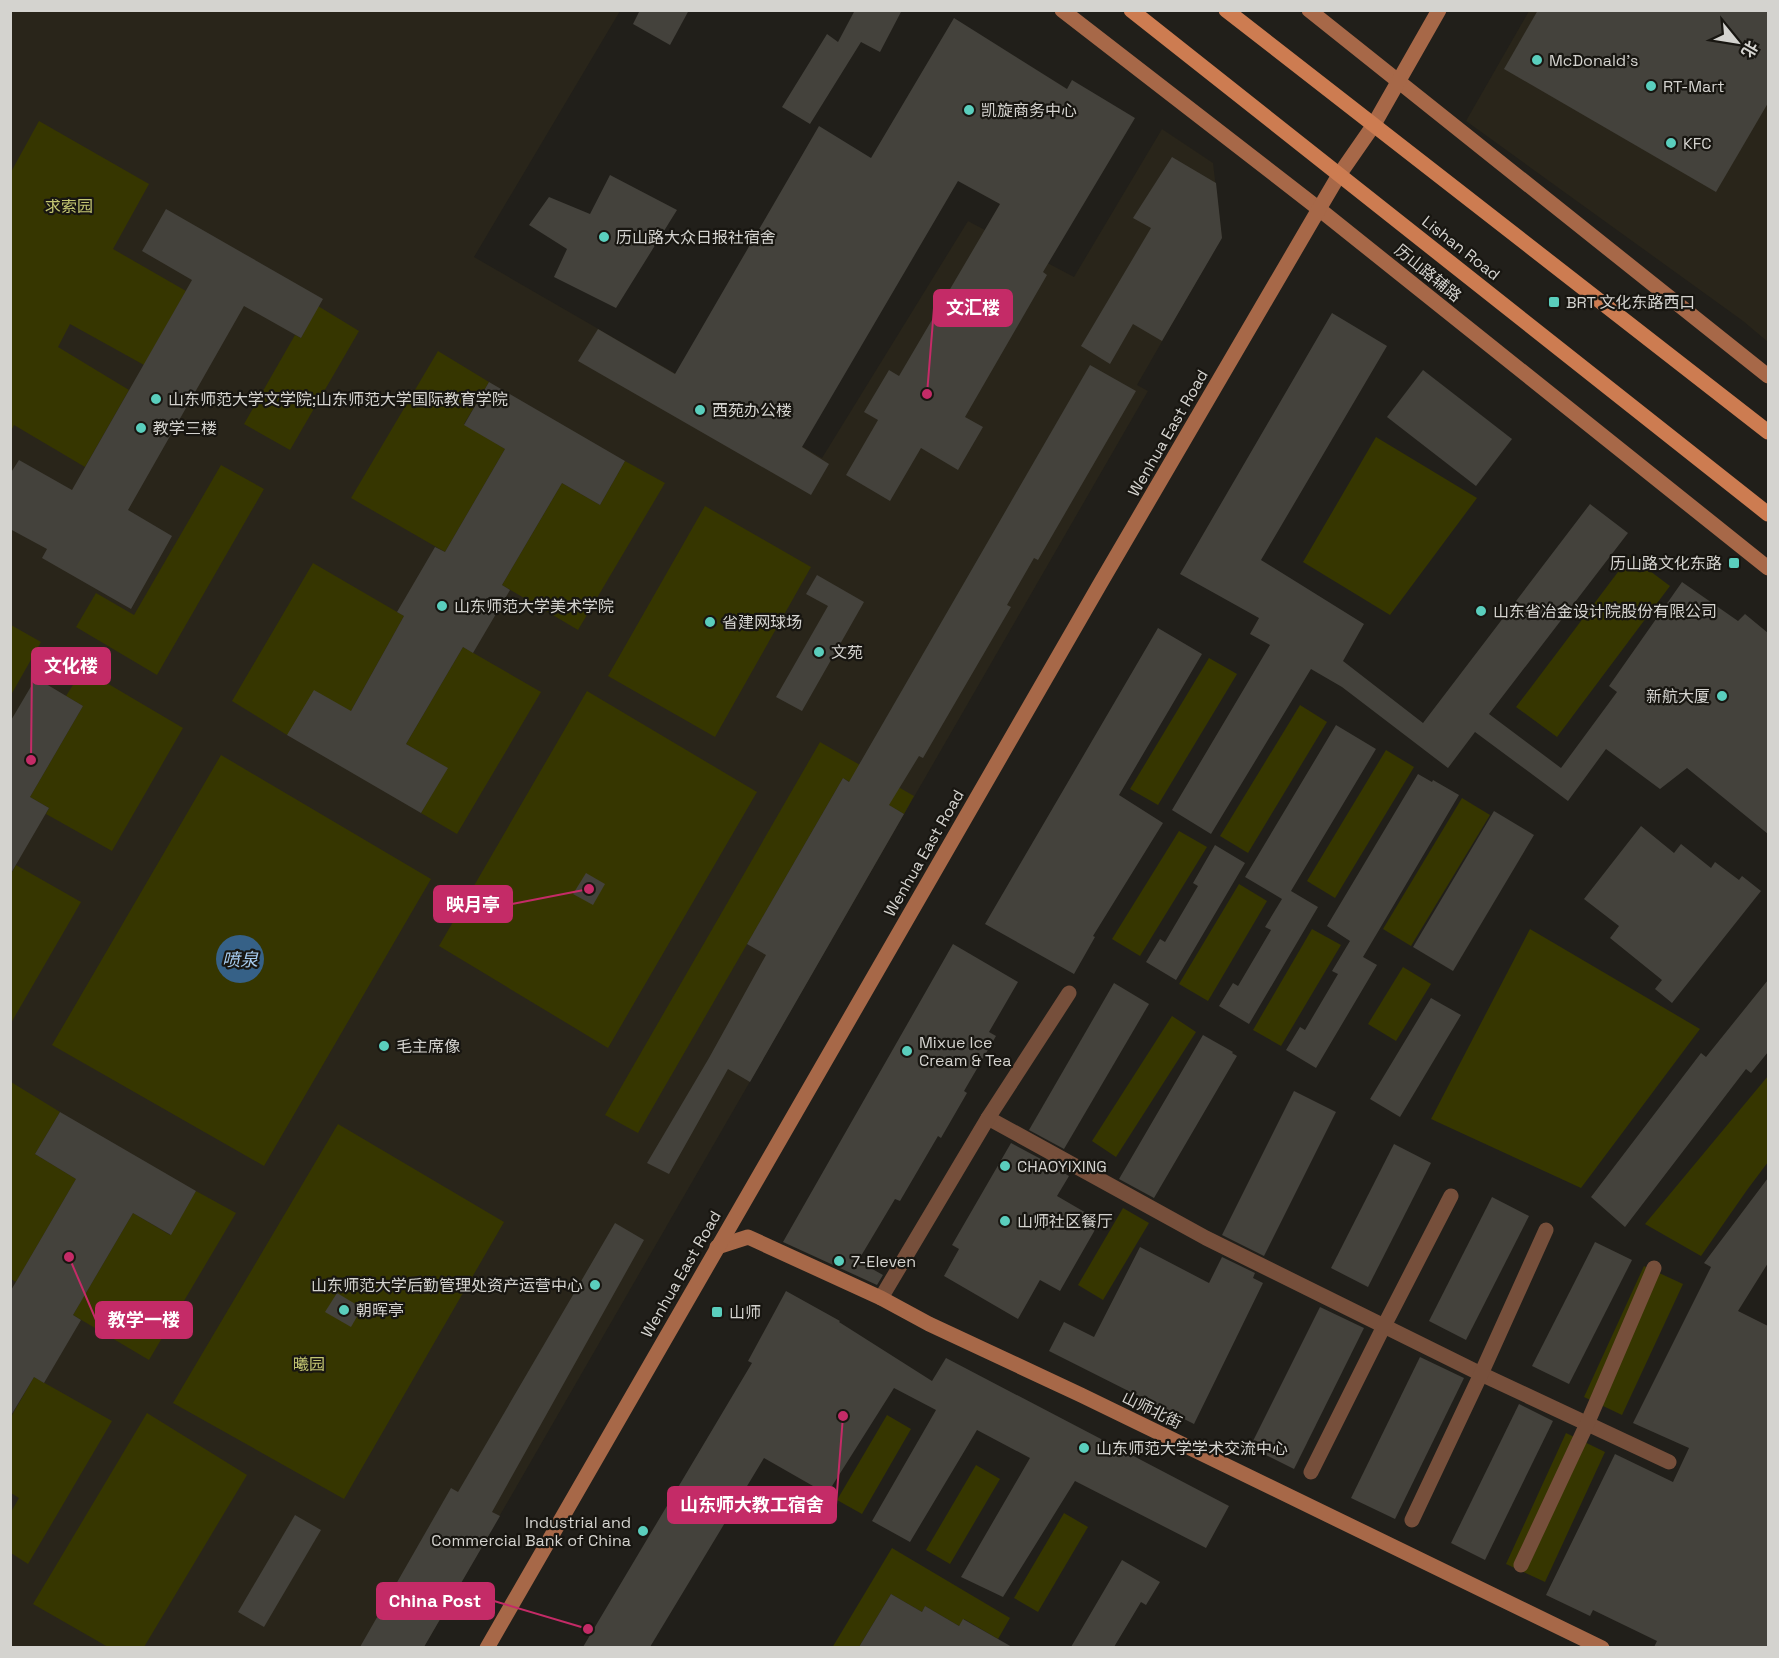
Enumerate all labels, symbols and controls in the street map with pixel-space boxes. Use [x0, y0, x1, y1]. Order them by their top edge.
north arrow [1707, 12, 1767, 72]
text: 北 [1736, 37, 1763, 61]
place label: McDonald's [1549, 50, 1639, 71]
marker: McDonald's [1530, 53, 1544, 67]
place label: RT-Mart [1663, 76, 1725, 97]
marker: RT-Mart [1644, 79, 1658, 93]
place label: 凯旋商务中心 [981, 100, 1077, 121]
marker: 凯旋商务中心 [962, 103, 976, 117]
place label: KFC [1683, 133, 1712, 154]
marker: KFC [1664, 136, 1678, 150]
park label: 求索园 [45, 196, 93, 217]
street label: Lishan Road [1418, 211, 1504, 285]
place label: 历山路大众日报社宿舍 [616, 227, 776, 248]
marker: 历山路大众日报社宿舍 [597, 230, 611, 244]
street label: 历山路辅路 [1390, 240, 1466, 306]
callout: 文汇楼 [934, 290, 1012, 326]
place label: BRT 文化东路西口 [1566, 292, 1696, 313]
marker: BRT 文化东路西口 [1547, 295, 1561, 309]
text: 文汇楼 [946, 296, 1000, 319]
street label: Wenhua East Road [1123, 366, 1213, 500]
place label: 山东师范大学文学院;山东师范大学国际教育学院 [168, 389, 508, 410]
marker: 山东师范大学文学院;山东师范大学国际教育学院 [149, 392, 163, 406]
place label: 西苑办公楼 [712, 400, 792, 421]
marker: 西苑办公楼 [693, 403, 707, 417]
place label: 教学三楼 [153, 418, 217, 439]
marker: 教学三楼 [134, 421, 148, 435]
place label: 历山路文化东路 [1610, 553, 1722, 574]
marker: 历山路文化东路 [1727, 556, 1741, 570]
place label: 山东师范大学美术学院 [454, 596, 614, 617]
marker: 山东师范大学美术学院 [435, 599, 449, 613]
place label: 山东省冶金设计院股份有限公司 [1493, 601, 1717, 622]
marker: 山东省冶金设计院股份有限公司 [1474, 604, 1488, 618]
place label: 省建网球场 [722, 612, 802, 633]
marker: 省建网球场 [703, 615, 717, 629]
place label: 文苑 [831, 642, 863, 663]
marker: 文苑 [812, 645, 826, 659]
callout: 文化楼 [32, 648, 110, 684]
text: 文化楼 [44, 654, 98, 677]
place label: 新航大厦 [1646, 686, 1710, 707]
marker: 新航大厦 [1715, 689, 1729, 703]
street label: Wenhua East Road [879, 786, 969, 920]
callout: 映月亭 [434, 886, 512, 922]
text: 映月亭 [446, 893, 500, 916]
water label: 喷泉 [222, 948, 259, 971]
place label: Mixue Ice Cream & Tea [919, 1032, 1011, 1071]
place label: 毛主席像 [396, 1036, 460, 1057]
marker: 毛主席像 [377, 1039, 391, 1053]
marker: Mixue Ice Cream & Tea [900, 1044, 914, 1058]
place label: CHAOYIXING [1017, 1156, 1107, 1177]
marker: CHAOYIXING [998, 1159, 1012, 1173]
street label: Wenhua East Road [636, 1207, 726, 1341]
place label: 山师社区餐厅 [1017, 1211, 1113, 1232]
marker: 山师社区餐厅 [998, 1214, 1012, 1228]
place label: 7-Eleven [851, 1251, 916, 1272]
marker: 7-Eleven [832, 1254, 846, 1268]
place label: 山东师范大学后勤管理处资产运营中心 [311, 1275, 583, 1296]
marker: 山东师范大学后勤管理处资产运营中心 [588, 1278, 602, 1292]
place label: 朝晖亭 [356, 1300, 404, 1321]
callout: 教学一楼 [96, 1302, 192, 1338]
place label: 山师 [729, 1302, 761, 1323]
marker: 朝晖亭 [337, 1303, 351, 1317]
marker: 山师 [710, 1305, 724, 1319]
text: 教学一楼 [108, 1308, 180, 1331]
park label: 曦园 [293, 1354, 325, 1375]
street label: 山师北街 [1119, 1387, 1185, 1433]
place label: 山东师范大学学术交流中心 [1096, 1438, 1288, 1459]
marker: 山东师范大学学术交流中心 [1077, 1441, 1091, 1455]
callout: 山东师大教工宿舍 [668, 1487, 836, 1523]
text: 山东师大教工宿舍 [680, 1493, 824, 1516]
place label: Industrial and Commercial Bank of China [431, 1512, 631, 1551]
marker: Industrial and Commercial Bank of China [636, 1524, 650, 1538]
callout: China Post [377, 1583, 494, 1619]
text: China Post [389, 1589, 481, 1612]

